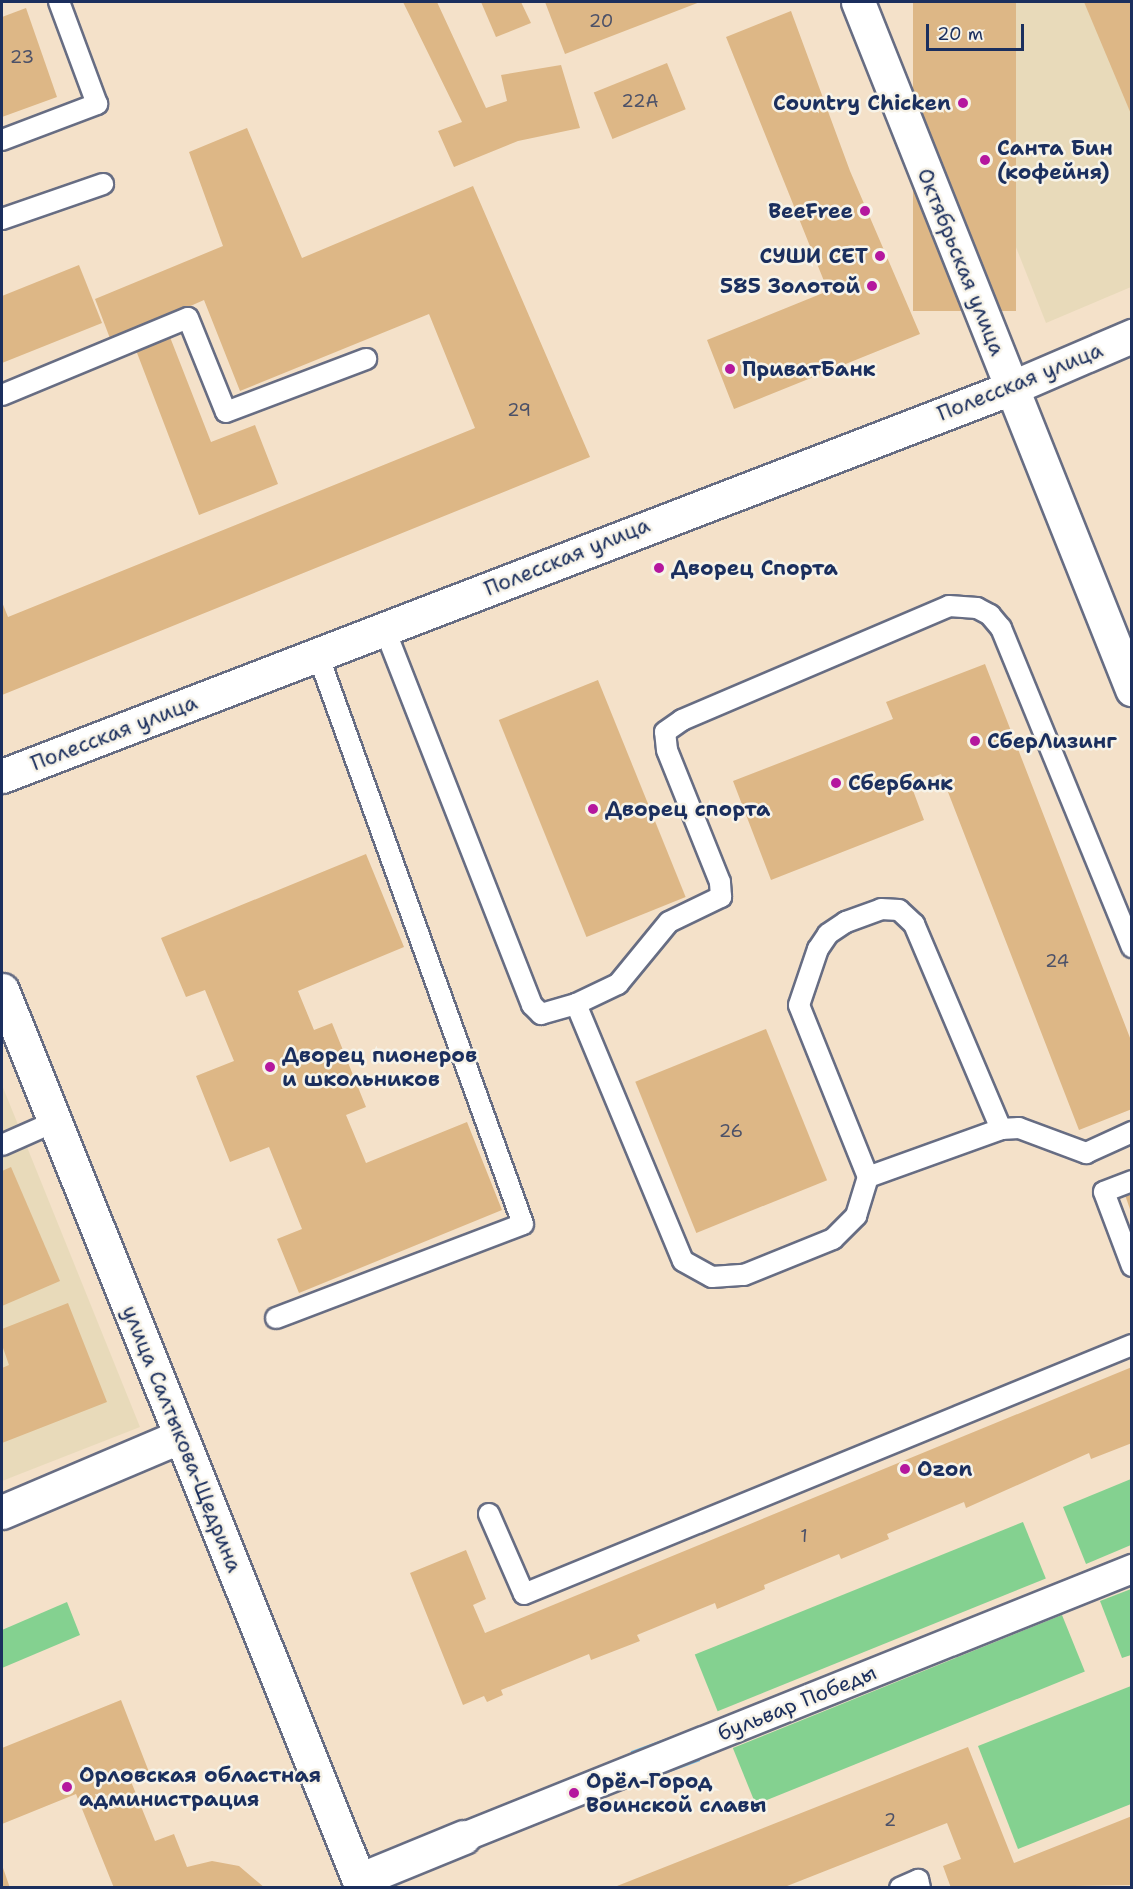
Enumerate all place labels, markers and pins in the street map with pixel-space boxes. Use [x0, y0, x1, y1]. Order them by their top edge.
place label: Country Chicken [773, 90, 951, 116]
marker: Country Chicken [956, 96, 970, 110]
place label: Санта Бин (кофейня) [997, 135, 1113, 185]
marker: Санта Бин (кофейня) [978, 153, 992, 167]
place label: BeeFree [768, 198, 853, 224]
marker: BeeFree [858, 204, 872, 218]
place label: СУШИ СЕТ [760, 243, 868, 269]
marker: СУШИ СЕТ [873, 249, 887, 263]
place label: 585 Золотой [720, 273, 860, 299]
marker: 585 Золотой [865, 279, 879, 293]
place label: ПриватБанк [742, 356, 876, 382]
marker: ПриватБанк [723, 362, 737, 376]
place label: Дворец Спорта [671, 555, 838, 581]
marker: Дворец Спорта [652, 561, 666, 575]
place label: СберЛизинг [987, 728, 1117, 754]
marker: СберЛизинг [968, 734, 982, 748]
place label: Сбербанк [848, 770, 953, 796]
marker: Сбербанк [829, 776, 843, 790]
place label: Дворец спорта [605, 796, 770, 822]
marker: Дворец спорта [586, 802, 600, 816]
place label: Дворец пионеров и школьников [282, 1042, 477, 1092]
marker: Дворец пионеров и школьников [263, 1060, 277, 1074]
place label: Ozon [917, 1456, 972, 1482]
marker: Ozon [898, 1462, 912, 1476]
place label: Орловская областная администрация [79, 1762, 321, 1812]
place label: Орёл-Город Воинской славы [586, 1768, 766, 1818]
marker: Орловская областная администрация [60, 1780, 74, 1794]
marker: Орёл-Город Воинской славы [567, 1786, 581, 1800]

